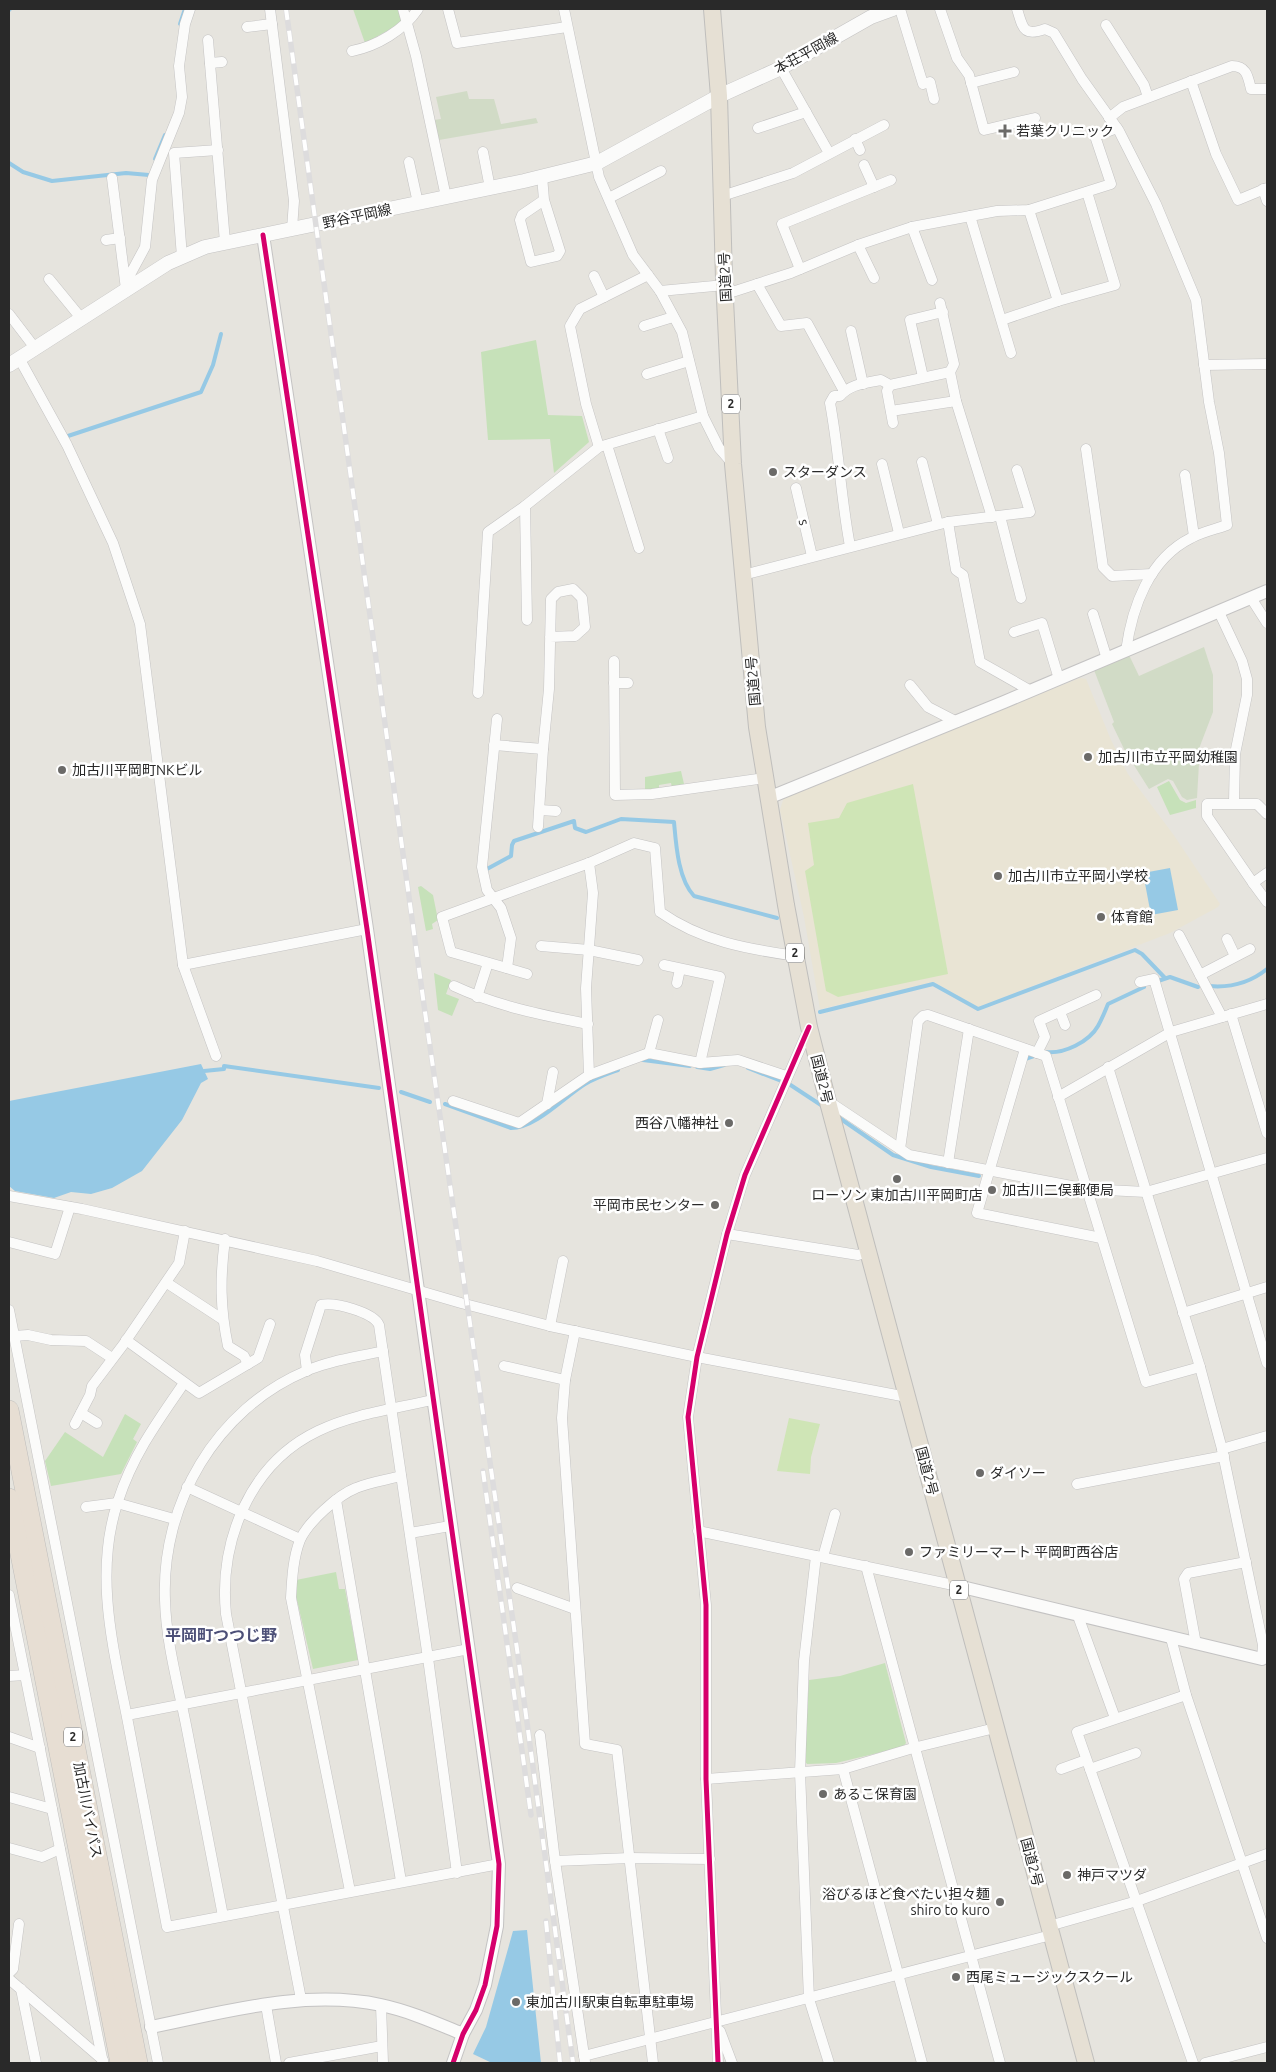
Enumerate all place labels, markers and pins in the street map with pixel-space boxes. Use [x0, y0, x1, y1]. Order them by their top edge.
place label: 若葉クリニック [1016, 123, 1114, 139]
marker: 若葉クリニック [998, 124, 1012, 138]
place label: スターダンス [783, 464, 867, 480]
marker: スターダンス [767, 466, 779, 478]
place label: 加古川市立平岡幼稚園 [1098, 749, 1238, 765]
marker: 加古川市立平岡幼稚園 [1082, 751, 1094, 763]
place label: 加古川平岡町NKビル [72, 762, 203, 778]
marker: 加古川平岡町NKビル [56, 764, 68, 776]
place label: 加古川市立平岡小学校 [1008, 868, 1148, 884]
marker: 加古川市立平岡小学校 [992, 870, 1004, 882]
place label: 体育館 [1111, 909, 1153, 925]
marker: 体育館 [1095, 911, 1107, 923]
place label: 西谷八幡神社 [635, 1115, 719, 1131]
marker: 西谷八幡神社 [723, 1117, 735, 1129]
marker: ローソン 東加古川平岡町店 [891, 1173, 903, 1185]
place label: 加古川二俣郵便局 [1002, 1182, 1114, 1198]
marker: 加古川二俣郵便局 [986, 1184, 998, 1196]
place label: ローソン 東加古川平岡町店 [811, 1187, 983, 1203]
place label: 平岡市民センター [593, 1197, 705, 1213]
marker: 平岡市民センター [709, 1199, 721, 1211]
place label: ダイソー [990, 1465, 1046, 1481]
marker: ダイソー [974, 1467, 986, 1479]
place label: ファミリーマート 平岡町西谷店 [919, 1544, 1118, 1560]
marker: ファミリーマート 平岡町西谷店 [903, 1546, 915, 1558]
place label: あるこ保育園 [833, 1786, 917, 1802]
marker: あるこ保育園 [817, 1788, 829, 1800]
place label: 神戸マツダ [1077, 1867, 1147, 1883]
marker: 神戸マツダ [1061, 1869, 1073, 1881]
place label: 浴びるほど食べたい担々麺 shiro to kuro [822, 1886, 990, 1918]
marker: 浴びるほど食べたい担々麺 shiro to kuro [994, 1896, 1006, 1908]
place label: 西尾ミュージックスクール [966, 1969, 1133, 1985]
marker: 西尾ミュージックスクール [950, 1971, 962, 1983]
place label: 東加古川駅東自転車駐車場 [526, 1994, 694, 2010]
marker: 東加古川駅東自転車駐車場 [510, 1996, 522, 2008]

